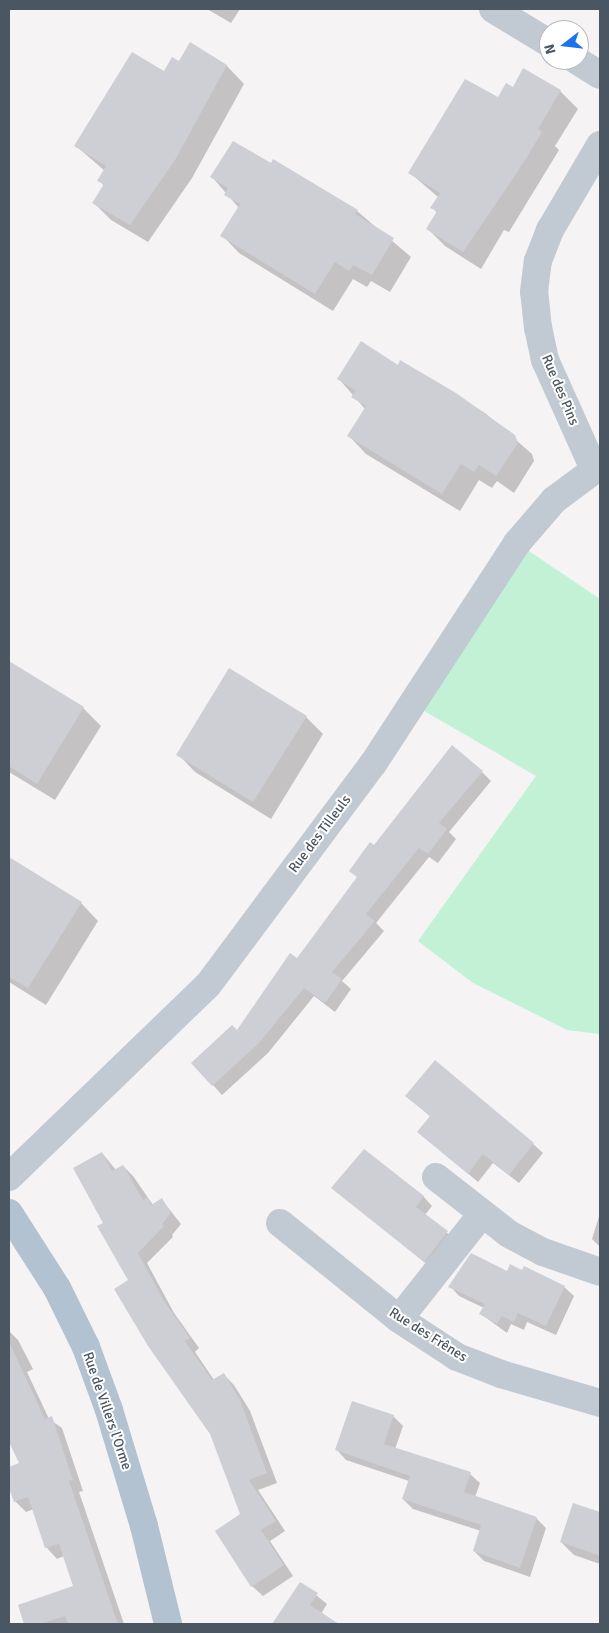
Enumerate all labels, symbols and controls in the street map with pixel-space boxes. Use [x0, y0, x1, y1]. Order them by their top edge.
north arrow [539, 20, 589, 70]
text: N [541, 42, 560, 56]
street label: Rue des Pins [538, 352, 582, 428]
street label: Rue des Tilleuls [285, 792, 355, 876]
street label: Rue des Frênes [386, 1304, 470, 1366]
street label: Rue de Villers l'Orme [79, 1350, 135, 1472]

